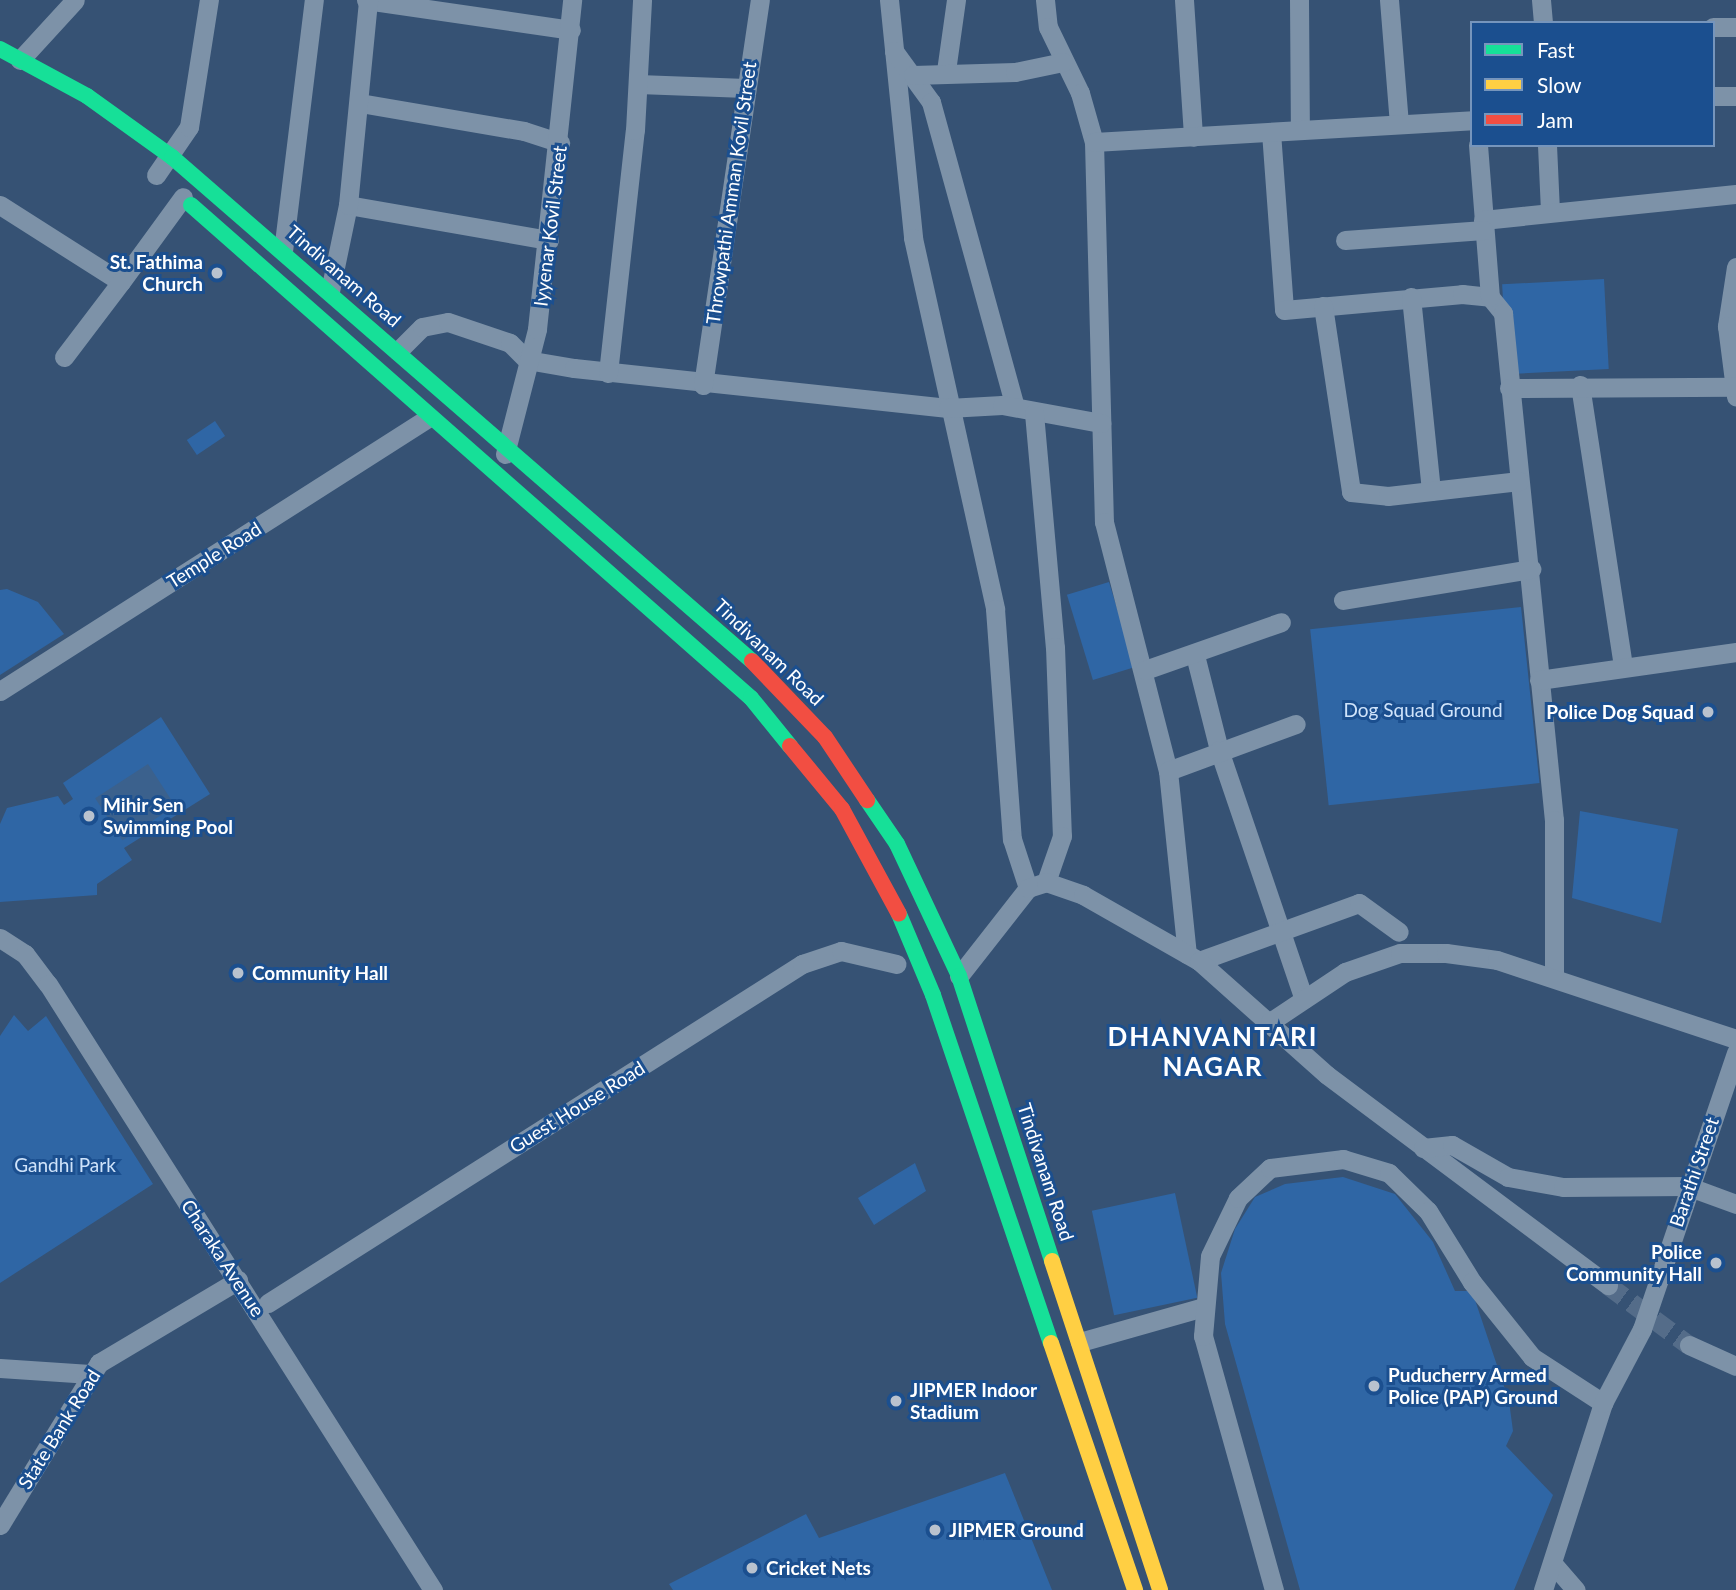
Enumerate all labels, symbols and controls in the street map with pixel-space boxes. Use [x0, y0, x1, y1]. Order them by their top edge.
legend [1470, 21, 1715, 147]
text: Fast [1537, 37, 1574, 62]
street label: Throwpathi Amman Kovil Street [701, 60, 761, 326]
text: Slow [1537, 72, 1581, 97]
text: Jam [1537, 107, 1573, 132]
street label: Iyyenar Kovil Street [529, 144, 571, 308]
street label: Tindivanam Road [282, 220, 406, 332]
place label: St. Fathima Church [110, 251, 203, 295]
marker: St. Fathima Church [209, 265, 225, 281]
street label: Temple Road [163, 517, 265, 593]
street label: Tindivanam Road [710, 594, 828, 710]
park label: Dog Squad Ground [1343, 699, 1503, 721]
place label: Police Dog Squad [1546, 701, 1694, 723]
marker: Police Dog Squad [1700, 704, 1716, 720]
place label: Mihir Sen Swimming Pool [103, 794, 233, 838]
marker: Mihir Sen Swimming Pool [81, 808, 97, 824]
place label: Community Hall [252, 962, 389, 984]
marker: Community Hall [230, 965, 246, 981]
district label: DHANVANTARI NAGAR [1109, 1021, 1317, 1082]
street label: Guest House Road [505, 1056, 649, 1158]
street label: Tindivanam Road [1013, 1100, 1079, 1244]
street label: Barathi Street [1665, 1114, 1723, 1230]
park label: Gandhi Park [14, 1154, 116, 1176]
street label: Charaka Avenue [176, 1195, 270, 1321]
place label: Police Community Hall [1565, 1241, 1702, 1285]
marker: Police Community Hall [1708, 1255, 1724, 1271]
place label: Puducherry Armed Police (PAP) Ground [1388, 1364, 1558, 1408]
street label: State Bank Road [13, 1365, 105, 1493]
marker: Puducherry Armed Police (PAP) Ground [1366, 1378, 1382, 1394]
place label: JIPMER Indoor Stadium [910, 1379, 1037, 1423]
marker: JIPMER Indoor Stadium [888, 1393, 904, 1409]
place label: JIPMER Ground [949, 1519, 1084, 1541]
marker: JIPMER Ground [927, 1522, 943, 1538]
place label: Cricket Nets [766, 1557, 871, 1579]
marker: Cricket Nets [744, 1560, 760, 1576]

